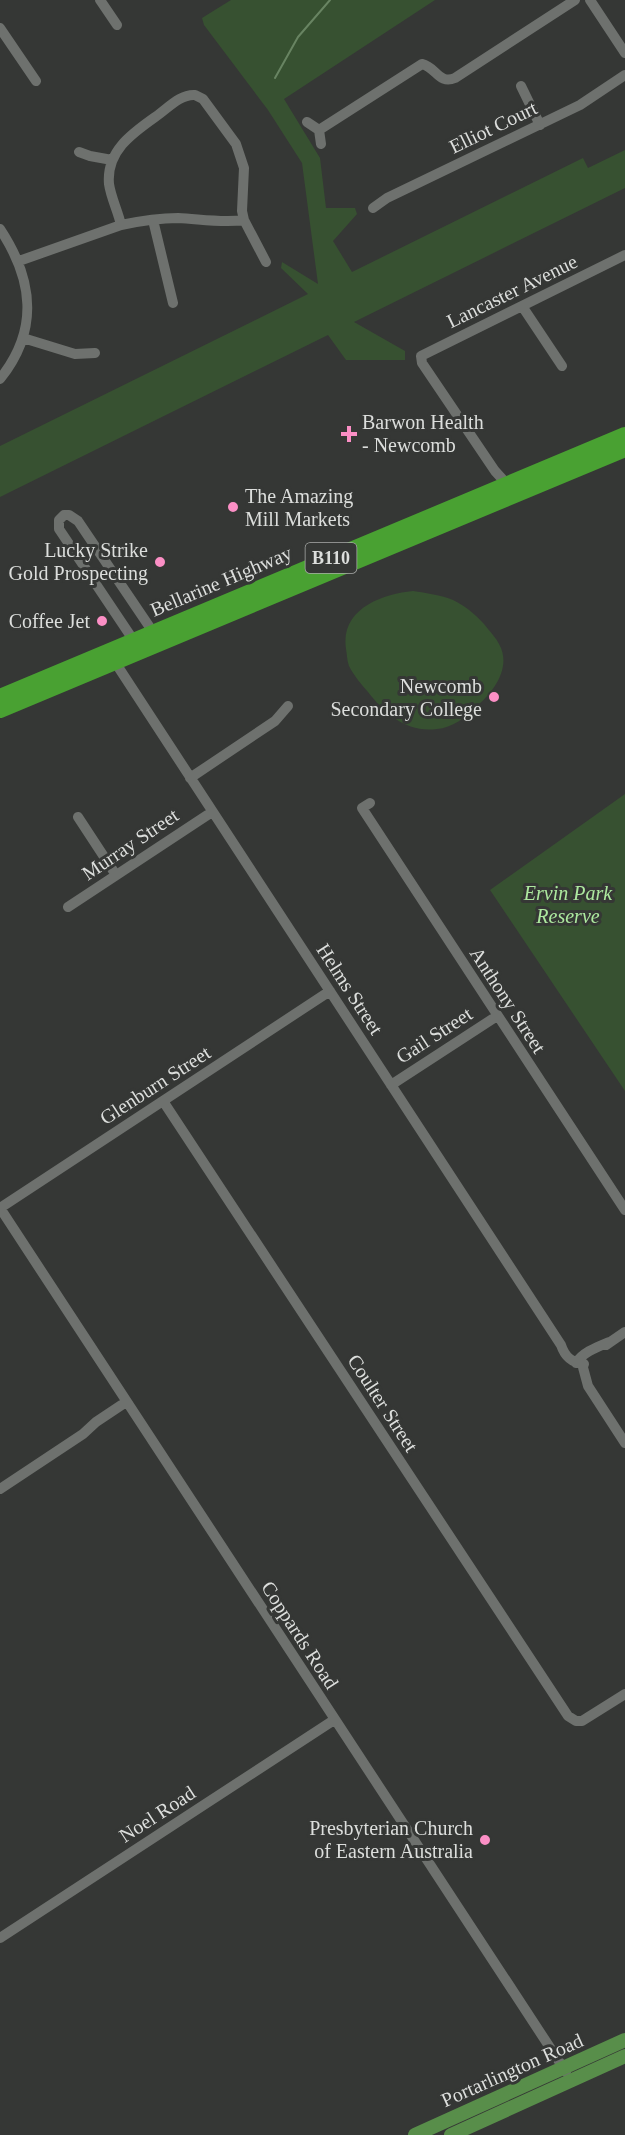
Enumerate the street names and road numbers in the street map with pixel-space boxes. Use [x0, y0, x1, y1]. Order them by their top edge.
street label: Elliot Court [445, 96, 541, 158]
street label: Lancaster Avenue [443, 250, 581, 332]
street label: Bellarine Highway [147, 541, 295, 622]
road number: B110 [306, 543, 356, 573]
street label: Murray Street [78, 803, 183, 885]
street label: Helms Street [312, 939, 388, 1039]
street label: Anthony Street [465, 943, 551, 1058]
street label: Gail Street [392, 1002, 476, 1068]
street label: Glenburn Street [96, 1041, 215, 1129]
street label: Coulter Street [343, 1350, 423, 1456]
street label: Coppards Road [256, 1577, 343, 1693]
street label: Noel Road [115, 1781, 199, 1847]
street label: Portarlington Road [438, 2029, 587, 2112]

